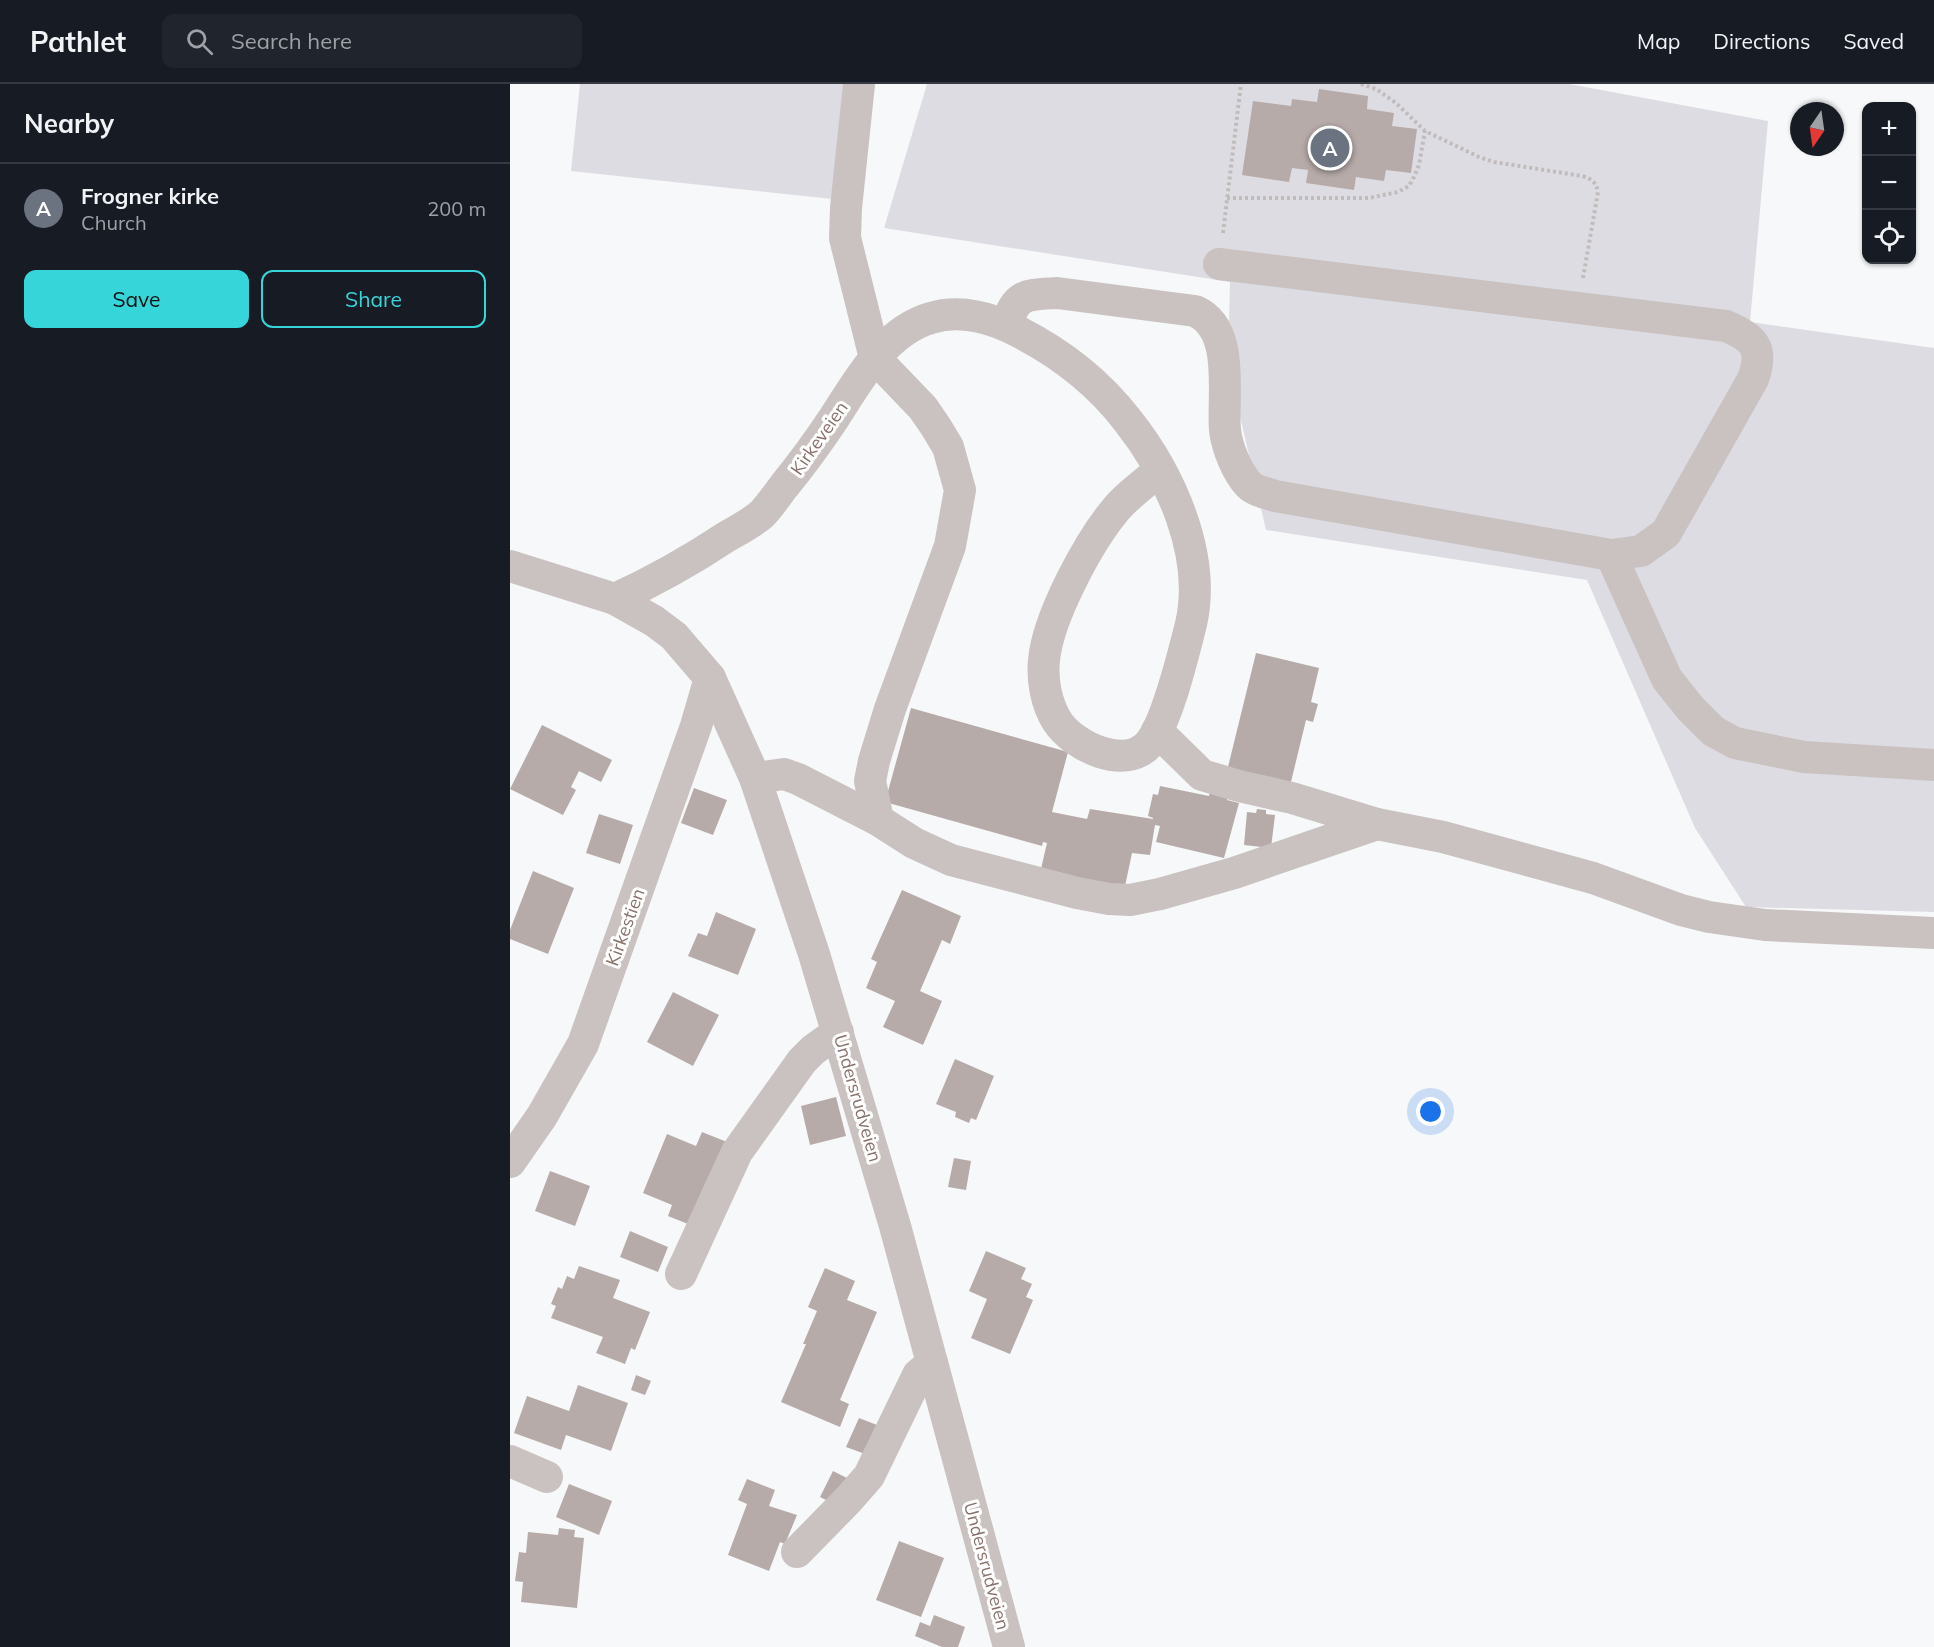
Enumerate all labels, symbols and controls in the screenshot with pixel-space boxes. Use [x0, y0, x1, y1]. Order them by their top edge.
search box [162, 14, 582, 68]
text: Pathlet [30, 24, 126, 59]
icon: search [183, 25, 216, 58]
text: Search here [231, 27, 352, 55]
text: Map [1637, 28, 1680, 54]
text: Directions [1713, 28, 1810, 54]
text: Saved [1843, 28, 1904, 54]
north arrow [1790, 102, 1844, 156]
map controls [1862, 102, 1916, 264]
button: + [1862, 102, 1916, 156]
text: Nearby [24, 107, 114, 140]
pin: A [1310, 126, 1350, 170]
button: − [1862, 156, 1916, 210]
text: Frogner kirke [81, 182, 219, 210]
text: A [36, 196, 51, 221]
text: 200 m [427, 196, 486, 221]
text: Church [81, 210, 147, 235]
button: locate [1862, 210, 1916, 264]
button: Save [24, 270, 249, 328]
button: Share [261, 270, 486, 328]
street label: Kirkeveien [785, 397, 853, 479]
street label: Kirkestien [600, 885, 650, 969]
street label: Undersrudveien [829, 1032, 887, 1164]
your location [1416, 1097, 1445, 1126]
street label: Undersrudveien [959, 1500, 1015, 1632]

